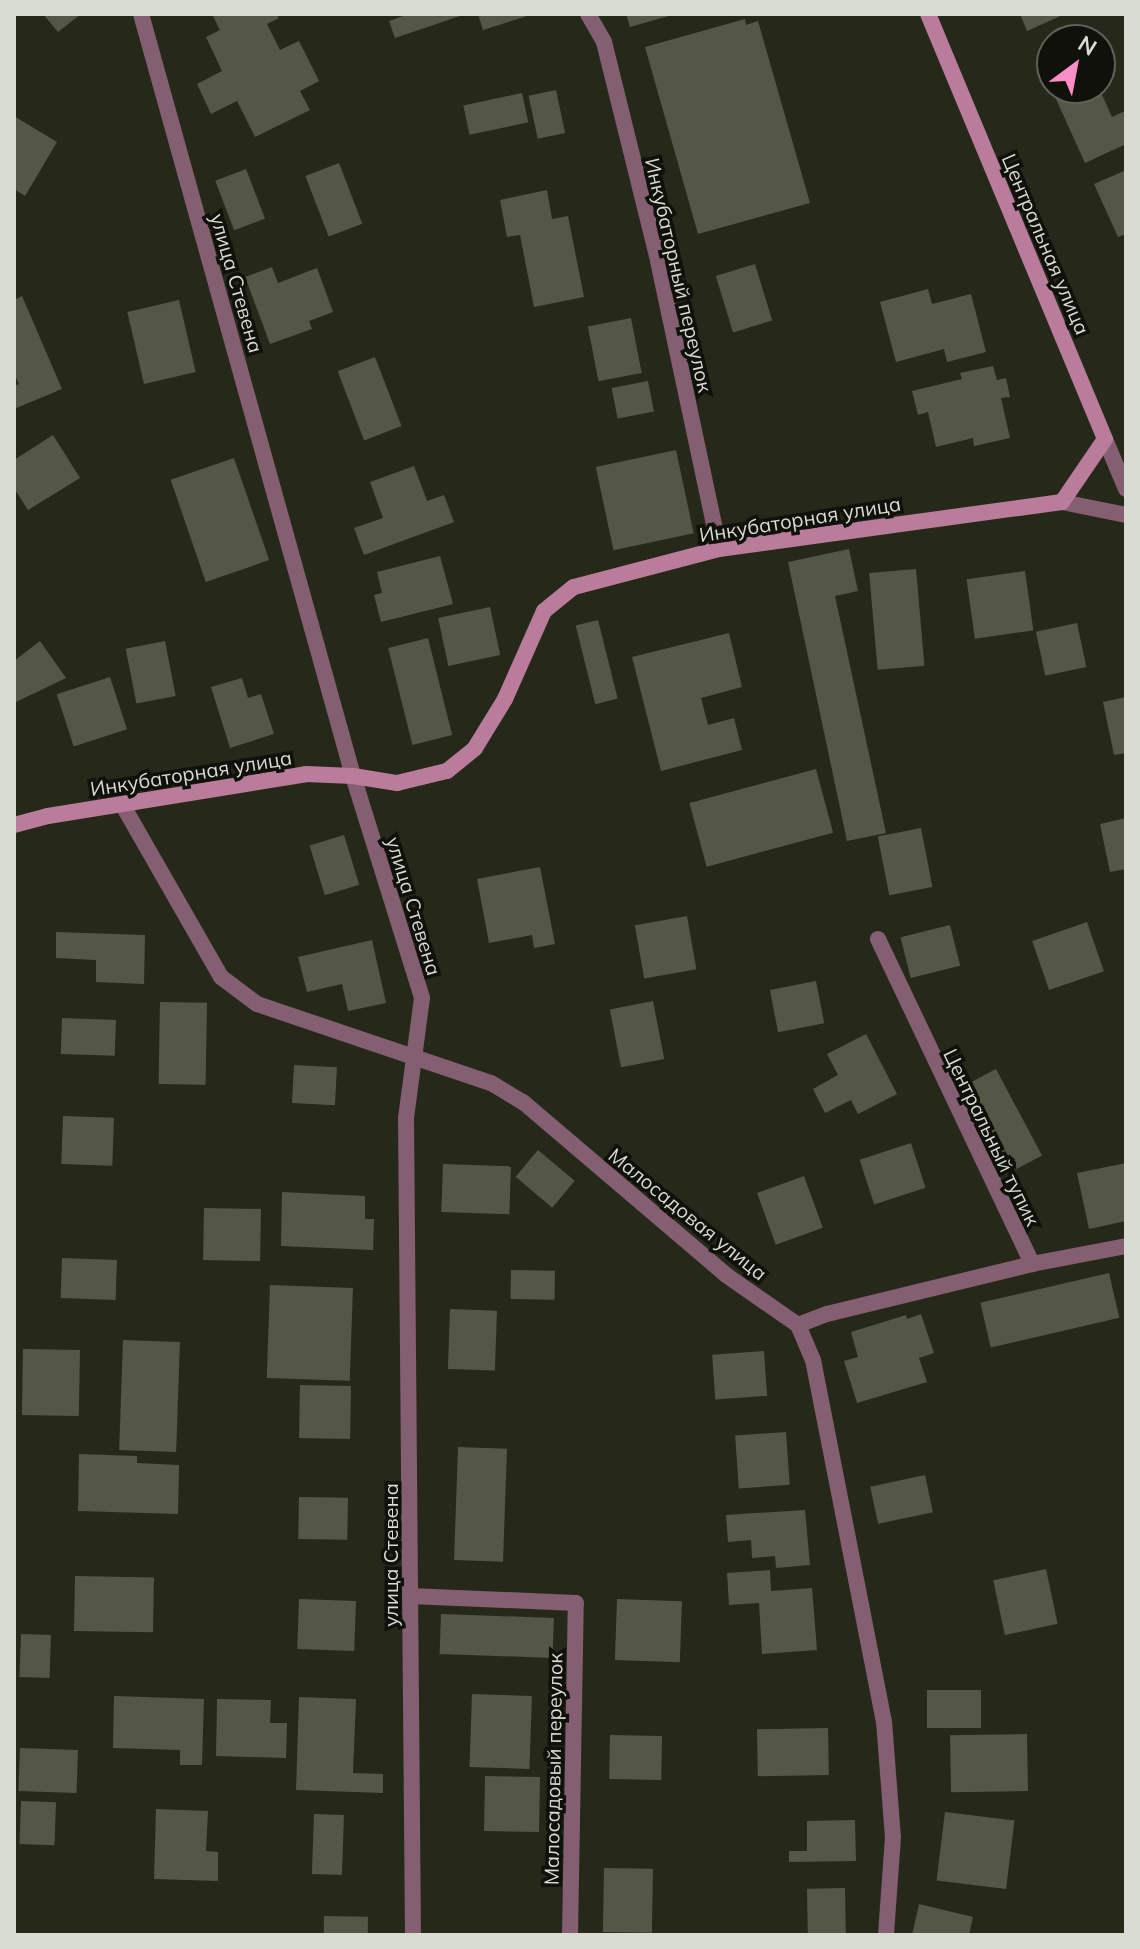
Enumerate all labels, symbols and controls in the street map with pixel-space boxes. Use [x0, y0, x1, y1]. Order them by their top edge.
north arrow [1036, 24, 1116, 104]
text: N [1073, 29, 1102, 62]
street label: Центральная улица [997, 150, 1095, 338]
street label: Инкубаторный переулок [640, 156, 718, 394]
street label: улица Стевена [206, 211, 268, 355]
street label: Инкубаторная улица [697, 491, 903, 547]
street label: Инкубаторная улица [88, 745, 294, 801]
street label: улица Стевена [382, 834, 446, 978]
street label: Центральный тупик [939, 1045, 1045, 1229]
street label: Малосадовая улица [604, 1143, 772, 1285]
street label: улица Стевена [378, 1483, 402, 1627]
street label: Малосадовый переулок [539, 1653, 567, 1885]

